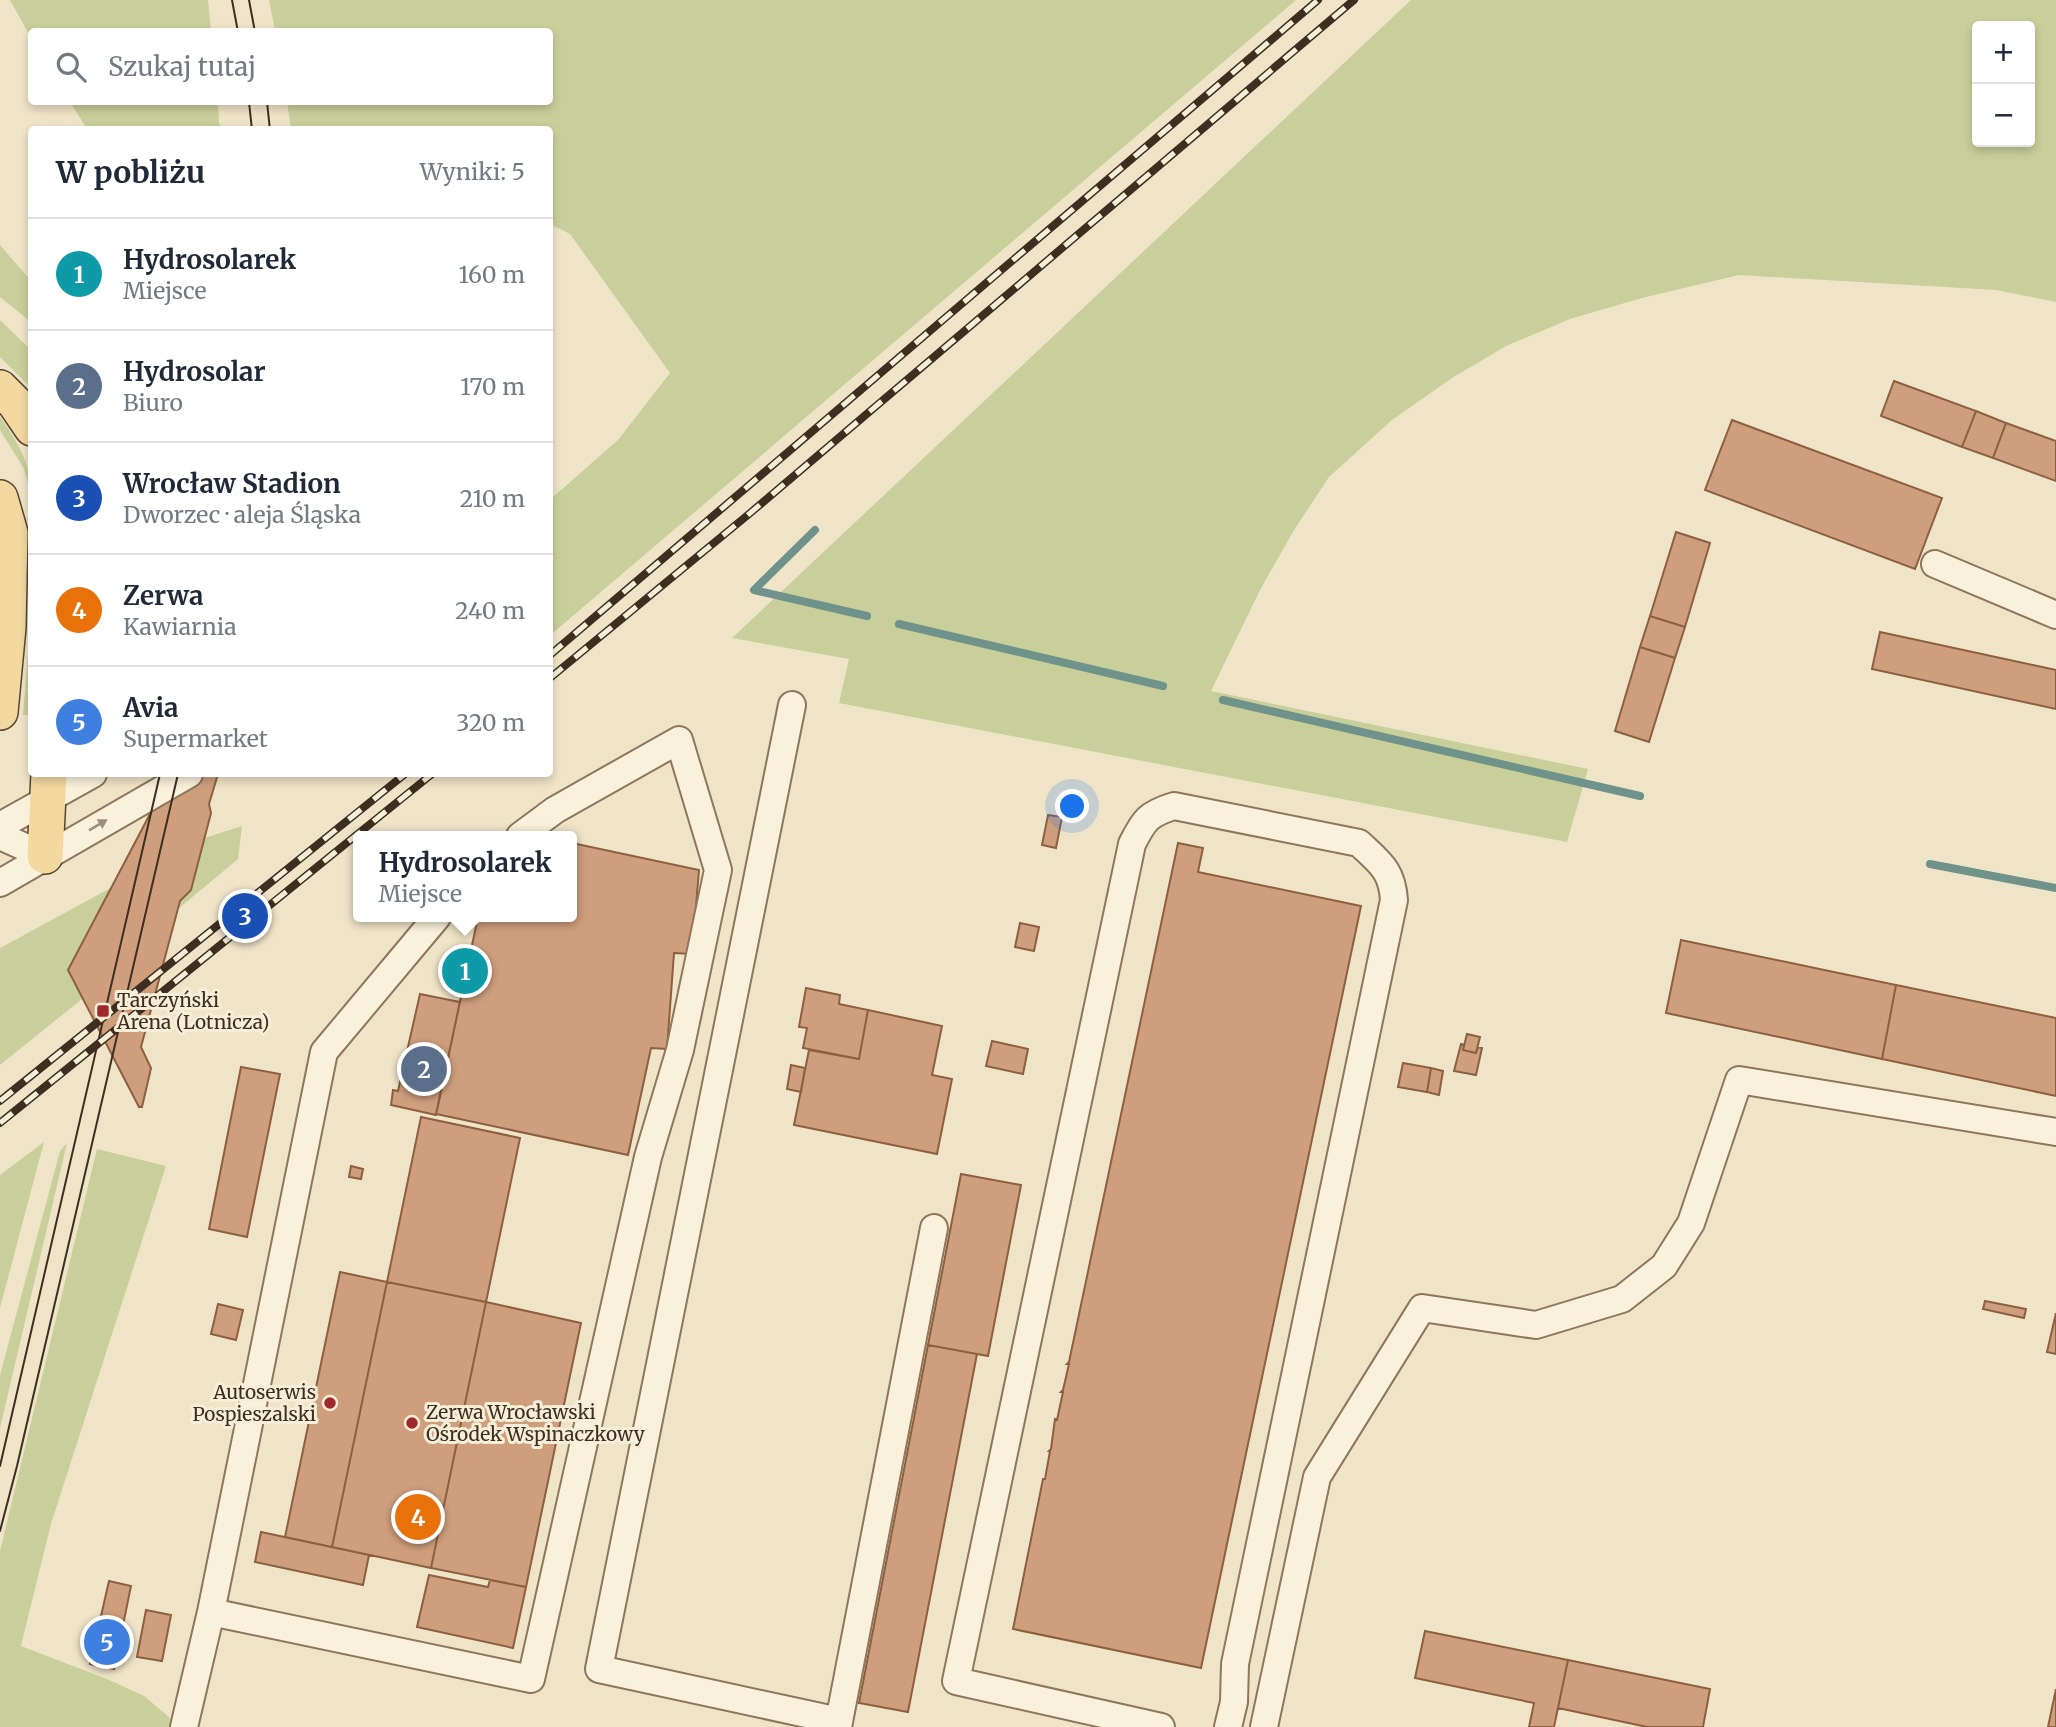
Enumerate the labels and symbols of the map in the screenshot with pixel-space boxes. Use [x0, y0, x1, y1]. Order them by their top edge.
your location [1055, 789, 1089, 823]
one-way arrow [88, 819, 107, 832]
pin: 3 [222, 890, 268, 942]
pin: 1 [442, 945, 488, 997]
place label: Tarczyński Arena (Lotnicza) [116, 988, 269, 1034]
marker: Tarczyński Arena (Lotnicza) [95, 1003, 111, 1019]
pin: 2 [401, 1043, 447, 1095]
place label: Autoserwis Pospieszalski [192, 1380, 316, 1426]
marker: Autoserwis Pospieszalski [322, 1395, 338, 1411]
place label: Zerwa Wrocławski Ośrodek Wspinaczkowy [426, 1400, 645, 1446]
marker: Zerwa Wrocławski Ośrodek Wspinaczkowy [404, 1415, 420, 1431]
pin: 4 [395, 1491, 441, 1543]
pin: 5 [84, 1616, 130, 1668]

